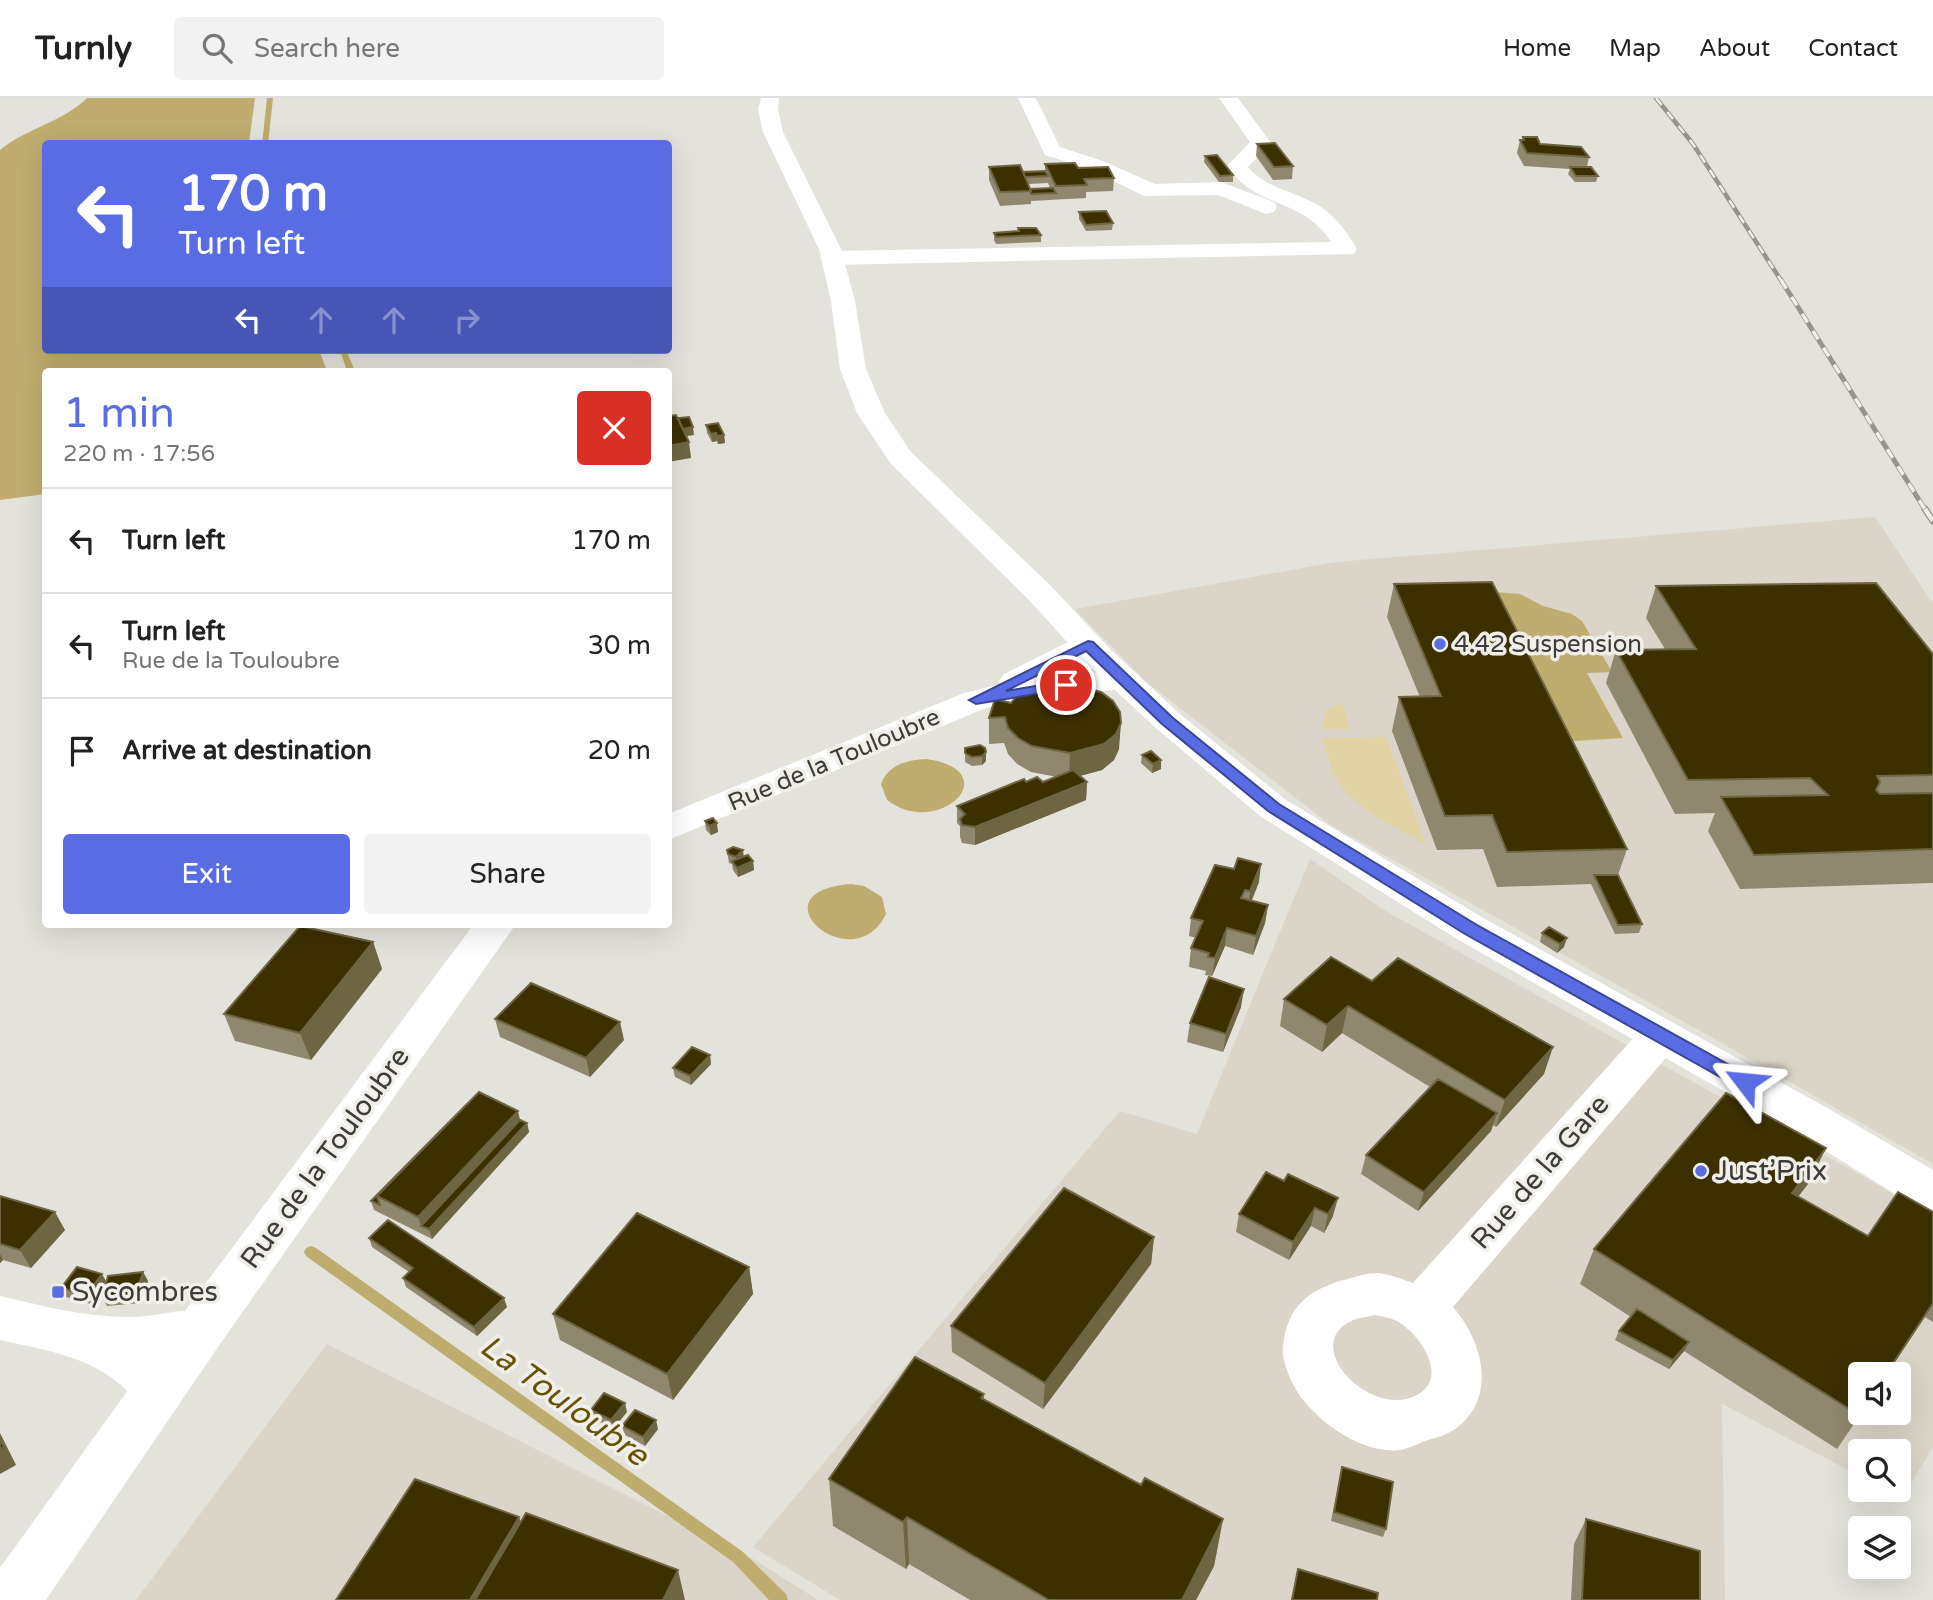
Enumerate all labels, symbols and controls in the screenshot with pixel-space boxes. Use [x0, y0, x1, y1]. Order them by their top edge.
search box [174, 17, 664, 80]
text: Turnly [35, 29, 132, 68]
icon: search [198, 29, 236, 67]
text: Search here [254, 33, 400, 64]
text: Home [1503, 34, 1571, 63]
text: Map [1609, 34, 1661, 63]
text: About [1699, 34, 1770, 63]
text: Contact [1808, 34, 1898, 63]
text: 170 m [178, 165, 328, 224]
icon: left [63, 168, 154, 259]
text: Turn left [178, 225, 305, 263]
icon: left [229, 301, 267, 339]
icon: ahead [302, 301, 340, 339]
icon: ahead [375, 301, 413, 339]
icon: right [448, 301, 486, 339]
text: 1 min [63, 388, 175, 439]
button: close [577, 391, 651, 465]
text: 220 m · 17:56 [63, 440, 215, 468]
icon: left [63, 522, 101, 560]
text: Turn left [122, 525, 225, 556]
text: 170 m [571, 525, 651, 556]
text: Turn left [122, 616, 225, 647]
icon: left [63, 627, 101, 665]
text: 30 m [588, 630, 651, 661]
place label: 4.42 Suspension [1454, 630, 1642, 659]
marker: 4.42 Suspension [1432, 636, 1448, 652]
text: Rue de la Touloubre [122, 647, 340, 675]
pin [1036, 655, 1096, 715]
icon: arrive [1047, 666, 1085, 704]
street label: Rue de la Touloubre [724, 702, 944, 818]
icon: arrive [63, 732, 101, 770]
text: Arrive at destination [122, 735, 372, 766]
text: 20 m [588, 735, 651, 766]
button: Exit [63, 834, 350, 914]
button: Share [364, 834, 651, 914]
street label: Rue de la Touloubre [233, 1041, 417, 1275]
position arrow [1708, 1045, 1782, 1119]
street label: Rue de la Gare [1464, 1088, 1616, 1256]
place label: Just’Prix [1715, 1154, 1827, 1188]
marker: Just’Prix [1693, 1163, 1709, 1179]
place label: Sycombres [72, 1275, 218, 1309]
marker: Sycombres [50, 1284, 66, 1300]
water label: La Touloubre [473, 1327, 657, 1476]
map controls [1848, 1362, 1911, 1579]
button: sound [1848, 1362, 1911, 1425]
button: search [1848, 1439, 1911, 1502]
button: layers [1848, 1516, 1911, 1579]

